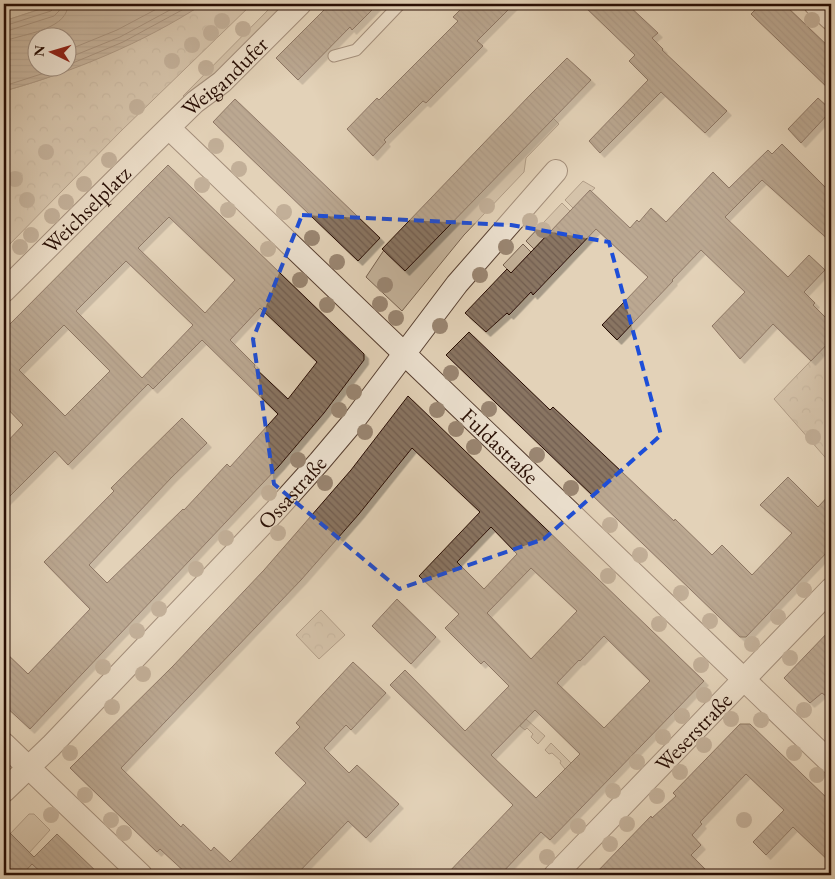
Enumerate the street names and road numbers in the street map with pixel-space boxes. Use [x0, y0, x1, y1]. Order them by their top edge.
street label: Weigandufer [175, 30, 275, 123]
street label: Weichselplatz [36, 159, 138, 260]
street label: Fuldastraße [455, 402, 546, 491]
street label: Ossastraße [251, 449, 333, 536]
street label: Weserstraße [649, 686, 739, 778]

